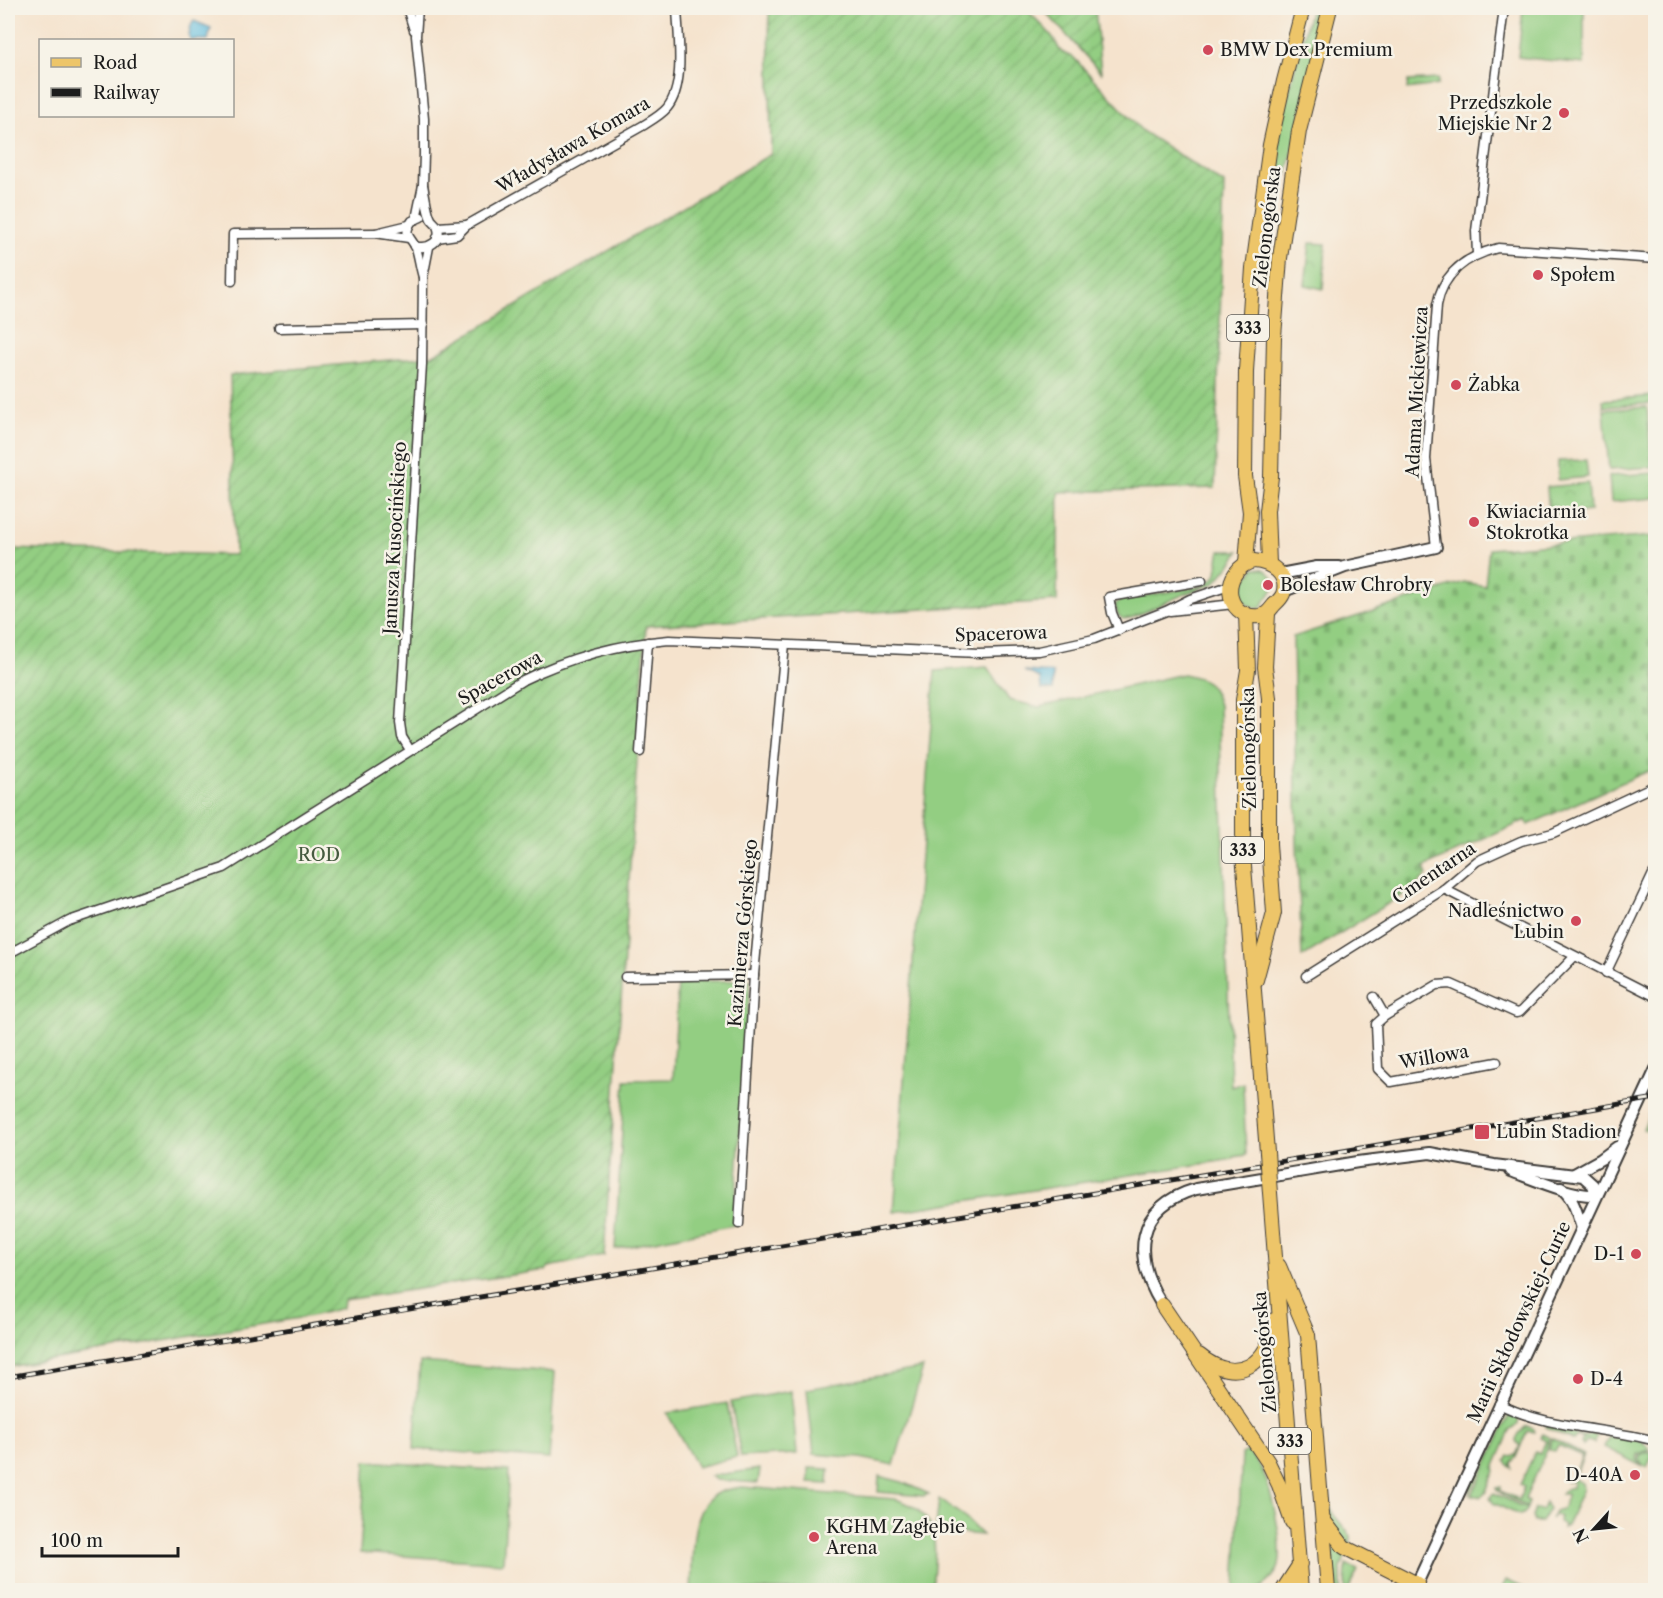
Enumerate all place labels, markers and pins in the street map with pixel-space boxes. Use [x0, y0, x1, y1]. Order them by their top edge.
place label: BMW Dex Premium [1220, 39, 1393, 61]
marker: BMW Dex Premium [1201, 43, 1215, 57]
place label: Przedszkole Miejskie Nr 2 [1438, 92, 1552, 135]
marker: Przedszkole Miejskie Nr 2 [1557, 106, 1571, 120]
place label: Społem [1550, 264, 1615, 286]
marker: Społem [1531, 268, 1545, 282]
place label: Żabka [1468, 373, 1521, 396]
marker: Żabka [1449, 378, 1463, 392]
place label: Kwiaciarnia Stokrotka [1486, 501, 1587, 544]
marker: Kwiaciarnia Stokrotka [1467, 515, 1481, 529]
place label: Bolesław Chrobry [1280, 574, 1433, 596]
marker: Bolesław Chrobry [1261, 578, 1275, 592]
place label: Nadleśnictwo Lubin [1448, 900, 1564, 943]
marker: Nadleśnictwo Lubin [1569, 914, 1583, 928]
place label: Lubin Stadion [1496, 1121, 1617, 1143]
marker: Lubin Stadion [1473, 1123, 1491, 1141]
place label: D-1 [1594, 1243, 1624, 1265]
marker: D-1 [1629, 1247, 1643, 1261]
place label: D-4 [1590, 1368, 1623, 1390]
marker: D-4 [1571, 1372, 1585, 1386]
place label: D-40A [1565, 1464, 1624, 1486]
marker: D-40A [1628, 1468, 1642, 1482]
place label: KGHM Zagłębie Arena [825, 1516, 965, 1559]
marker: KGHM Zagłębie Arena [807, 1530, 821, 1544]

